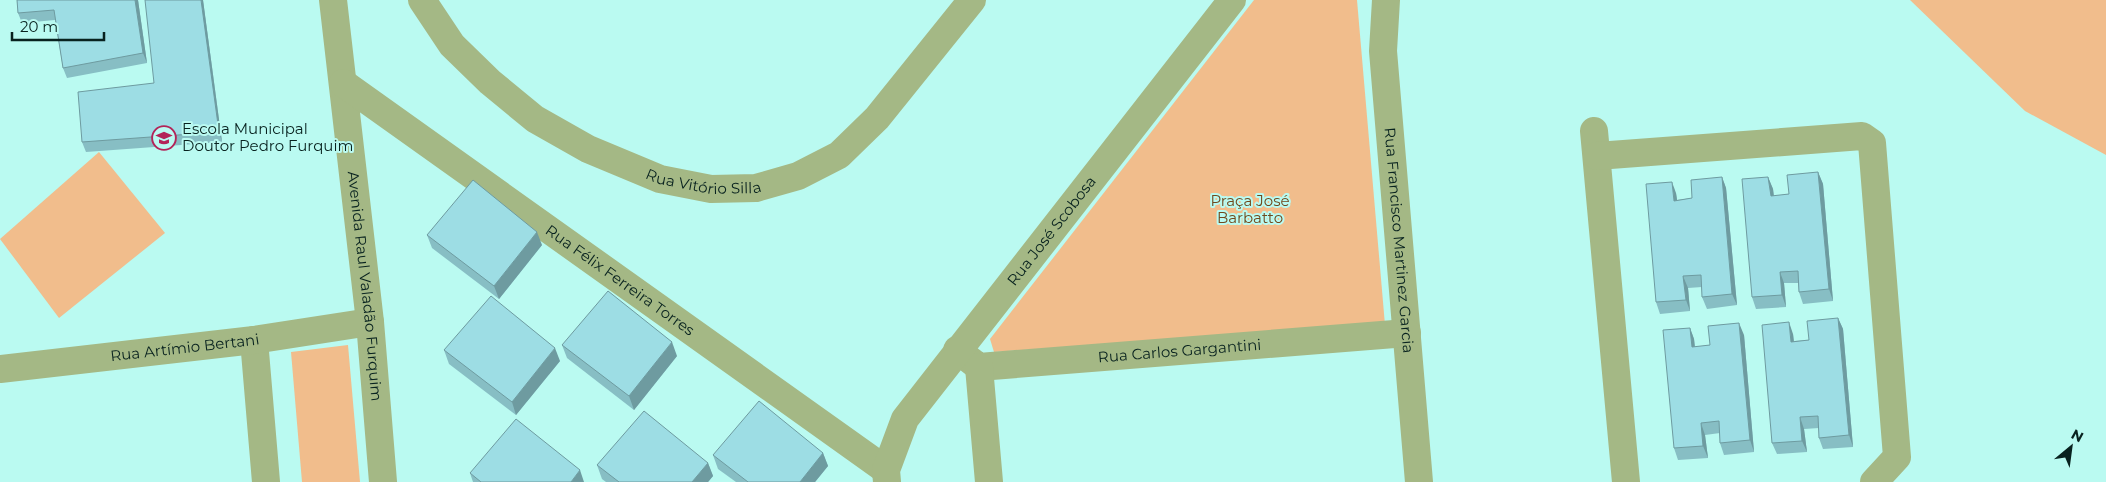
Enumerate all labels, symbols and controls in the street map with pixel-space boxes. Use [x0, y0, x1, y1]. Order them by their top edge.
scale bar [12, 10, 105, 42]
text: 20 m [20, 17, 58, 36]
place label: Escola Municipal Doutor Pedro Furquim [182, 119, 353, 155]
school or university icon: Escola Municipal Doutor Pedro Furquim [151, 125, 177, 151]
street label: Rua Francisco Martinez Garcia [1380, 126, 1418, 354]
street label: Rua Vitório Silla [643, 164, 763, 198]
street label: Avenida Raul Valadão Furquim [344, 170, 386, 402]
street label: Rua José Scobosa [1003, 172, 1100, 289]
park label: Praça José Barbatto [1210, 191, 1290, 227]
street label: Rua Félix Ferreira Torres [542, 220, 698, 340]
street label: Rua Artímio Bertani [109, 329, 261, 365]
street label: Rua Carlos Gargantini [1097, 335, 1262, 367]
north arrow [2046, 422, 2096, 472]
text: N [2068, 425, 2087, 446]

